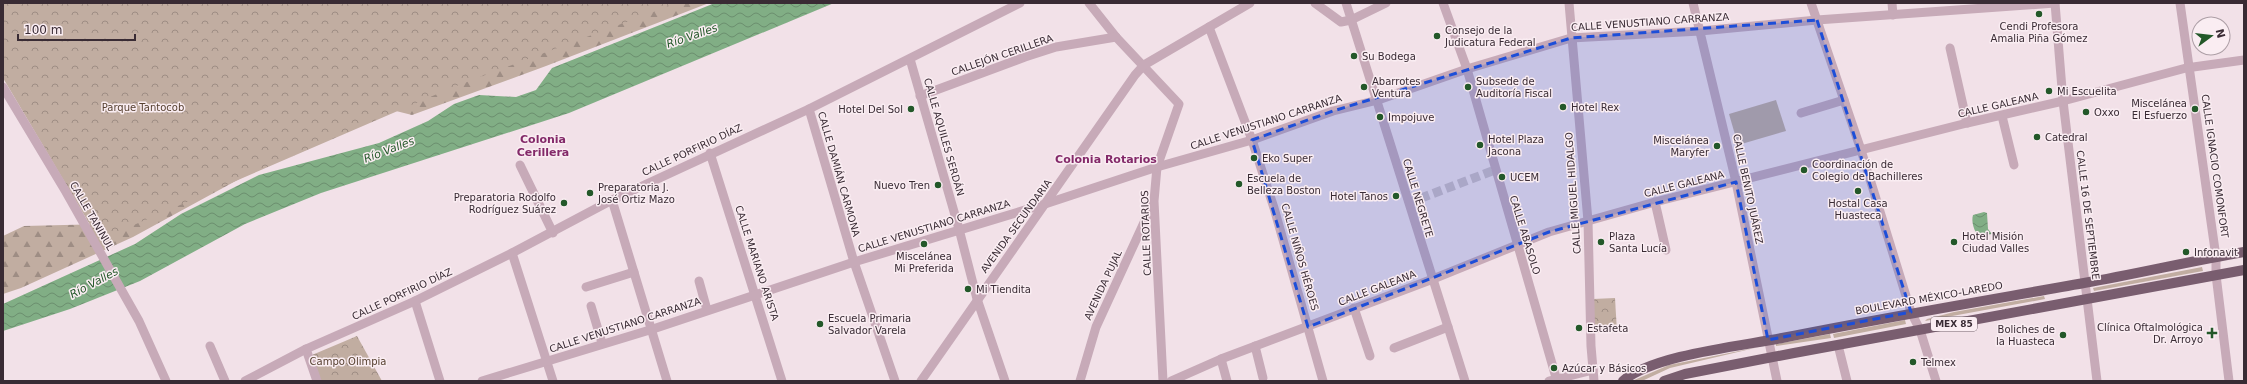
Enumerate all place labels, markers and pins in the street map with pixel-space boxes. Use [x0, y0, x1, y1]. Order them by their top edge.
marker: Cendi Profesora Amalia Piña Gómez [2034, 9, 2044, 19]
place label: Cendi Profesora Amalia Piña Gómez [1991, 21, 2087, 44]
place label: Consejo de la Judicatura Federal [1444, 25, 1536, 48]
marker: Consejo de la Judicatura Federal [1432, 31, 1442, 41]
marker: Su Bodega [1349, 51, 1359, 61]
place label: Su Bodega [1362, 51, 1416, 62]
place label: Abarrotes Ventura [1372, 76, 1421, 99]
place label: Subsede de Auditoría Fiscal [1476, 76, 1552, 99]
marker: Abarrotes Ventura [1359, 82, 1369, 92]
marker: Subsede de Auditoría Fiscal [1463, 82, 1473, 92]
marker: Mi Escuelita [2044, 86, 2054, 96]
place label: Mi Escuelita [2057, 86, 2117, 97]
place label: Miscelánea El Esfuerzo [2131, 98, 2187, 121]
marker: Hotel Rex [1558, 102, 1568, 112]
place label: Hotel Rex [1571, 102, 1619, 113]
place label: Hotel Del Sol [838, 104, 903, 115]
marker: Hotel Del Sol [906, 104, 916, 114]
marker: Miscelánea El Esfuerzo [2190, 104, 2200, 114]
marker: Oxxo [2081, 107, 2091, 117]
place label: Oxxo [2094, 107, 2120, 118]
marker: Impojuve [1375, 112, 1385, 122]
place label: Impojuve [1388, 112, 1434, 123]
marker: Catedral [2032, 132, 2042, 142]
place label: Catedral [2045, 132, 2088, 143]
place label: Hotel Plaza Jacona [1487, 134, 1544, 157]
place label: Miscelánea Maryfer [1653, 135, 1710, 158]
marker: Hotel Plaza Jacona [1475, 140, 1485, 150]
marker: Miscelánea Maryfer [1712, 141, 1722, 151]
marker: Eko Super [1249, 153, 1259, 163]
place label: Eko Super [1262, 153, 1313, 164]
place label: Coordinación de Colegio de Bachilleres [1812, 159, 1923, 182]
marker: Coordinación de Colegio de Bachilleres [1799, 165, 1809, 175]
marker: UCEM [1497, 172, 1507, 182]
place label: UCEM [1510, 172, 1539, 183]
place label: Escuela de Belleza Boston [1247, 173, 1321, 196]
marker: Escuela de Belleza Boston [1234, 179, 1244, 189]
place label: Nuevo Tren [874, 180, 930, 191]
marker: Nuevo Tren [933, 180, 943, 190]
place label: Preparatoria J. José Ortiz Mazo [597, 182, 675, 205]
marker: Hostal Casa Huasteca [1853, 186, 1863, 196]
marker: Preparatoria J. José Ortiz Mazo [585, 188, 595, 198]
place label: Hotel Tanos [1330, 191, 1388, 202]
marker: Hotel Tanos [1391, 191, 1401, 201]
place label: Preparatoria Rodolfo Rodríguez Suárez [454, 192, 556, 215]
marker: Preparatoria Rodolfo Rodríguez Suárez [559, 198, 569, 208]
place label: Hostal Casa Huasteca [1828, 198, 1888, 221]
place label: Plaza Santa Lucía [1609, 231, 1667, 254]
place label: Hotel Misión Ciudad Valles [1962, 231, 2029, 254]
marker: Plaza Santa Lucía [1596, 237, 1606, 247]
marker: Hotel Misión Ciudad Valles [1949, 237, 1959, 247]
marker: Miscelánea Mi Preferida [919, 239, 929, 249]
marker: Infonavit [2181, 247, 2191, 257]
place label: Infonavit [2194, 247, 2238, 258]
place label: Miscelánea Mi Preferida [894, 251, 954, 274]
marker: Mi Tiendita [963, 284, 973, 294]
place label: Mi Tiendita [976, 284, 1031, 295]
place label: Escuela Primaria Salvador Varela [828, 313, 911, 336]
marker: Escuela Primaria Salvador Varela [815, 319, 825, 329]
place label: Clínica Oftalmológica Dr. Arroyo [2097, 322, 2203, 345]
marker: Estafeta [1574, 323, 1584, 333]
place label: Estafeta [1587, 323, 1628, 334]
place label: Boliches de la Huasteca [1996, 324, 2055, 347]
marker: Clínica Oftalmológica Dr. Arroyo [2206, 327, 2218, 339]
marker: Boliches de la Huasteca [2058, 330, 2068, 340]
marker: Telmex [1908, 357, 1918, 367]
place label: Telmex [1920, 357, 1956, 368]
marker: Azúcar y Básicos [1549, 363, 1559, 373]
place label: Azúcar y Básicos [1562, 363, 1646, 374]

